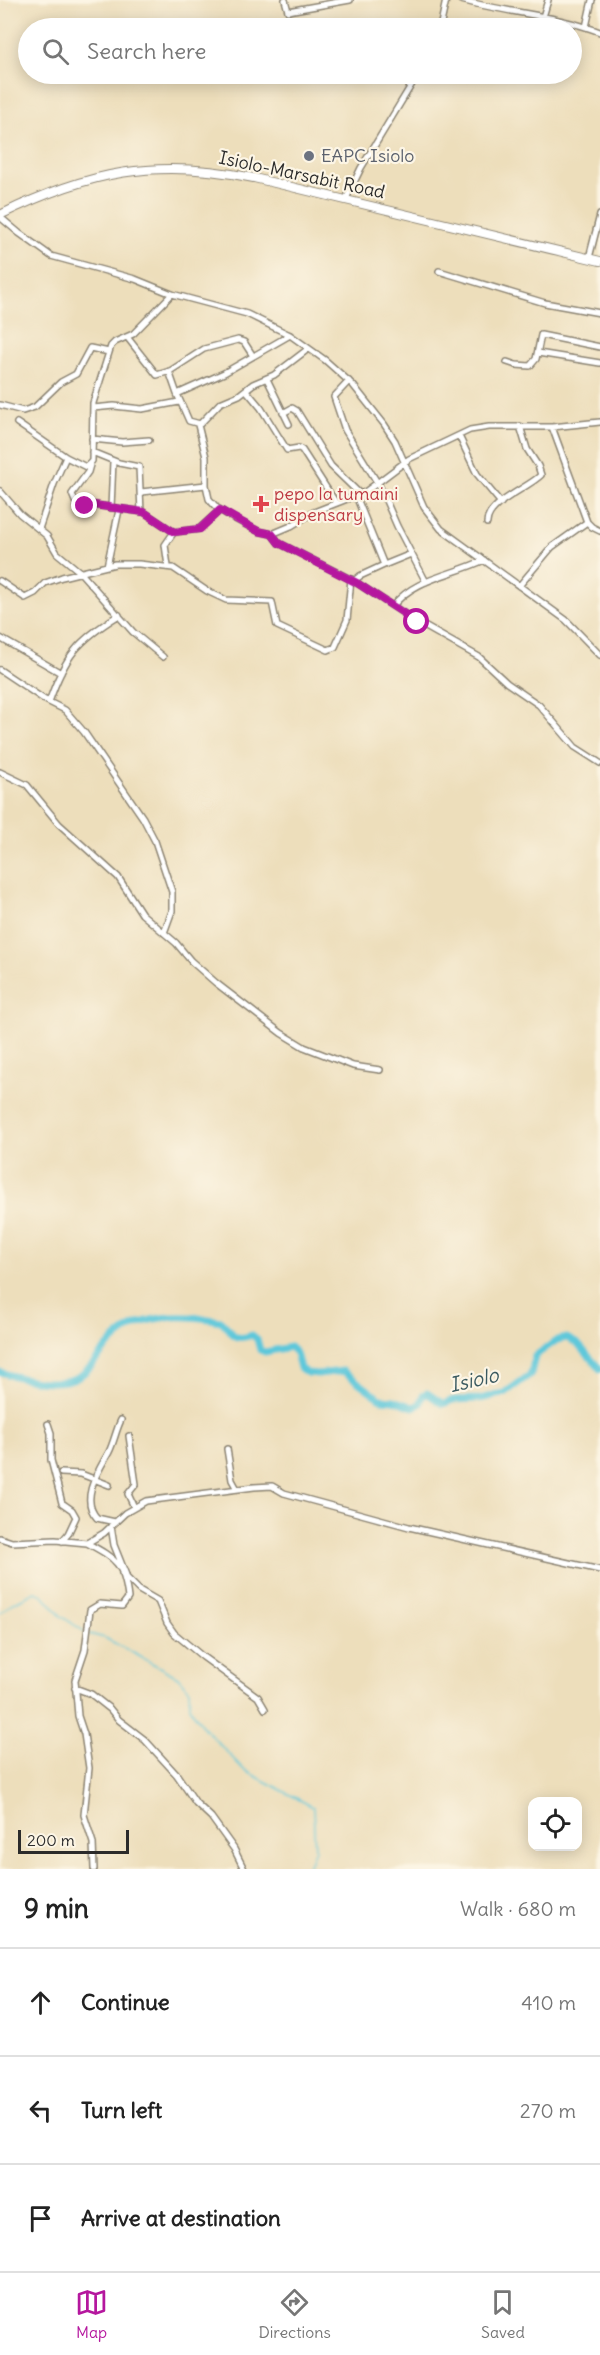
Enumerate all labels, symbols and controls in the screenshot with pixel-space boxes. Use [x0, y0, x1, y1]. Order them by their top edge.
search box [18, 18, 582, 84]
icon: search [39, 35, 72, 68]
text: Search here [87, 37, 206, 65]
place label: EAPC Isiolo [321, 144, 414, 167]
street label: Isiolo-Marsabit Road [217, 146, 388, 203]
marker: EAPC Isiolo [302, 149, 316, 163]
place label: pepo la tumaini dispensary [274, 482, 398, 526]
route end [71, 492, 97, 518]
marker: pepo la tumaini dispensary [252, 495, 270, 513]
route start [403, 608, 429, 634]
water label: Isiolo [447, 1361, 502, 1397]
map controls [528, 1797, 582, 1851]
button: locate [528, 1797, 582, 1851]
scale bar [18, 1827, 129, 1854]
text: 200 m [27, 1830, 75, 1850]
text: 9 min [24, 1892, 89, 1925]
text: Walk · 680 m [460, 1896, 576, 1921]
icon: ahead [24, 1986, 57, 2019]
text: Continue [81, 1988, 170, 2016]
text: 410 m [521, 1990, 576, 2015]
icon: left [24, 2094, 57, 2127]
text: Turn left [81, 2096, 162, 2124]
text: 270 m [520, 2098, 576, 2123]
icon: arrive [24, 2202, 57, 2235]
text: Arrive at destination [81, 2204, 281, 2232]
tab: Map [75, 2286, 108, 2342]
tab: Directions [258, 2286, 331, 2342]
tab: Saved [481, 2286, 525, 2342]

